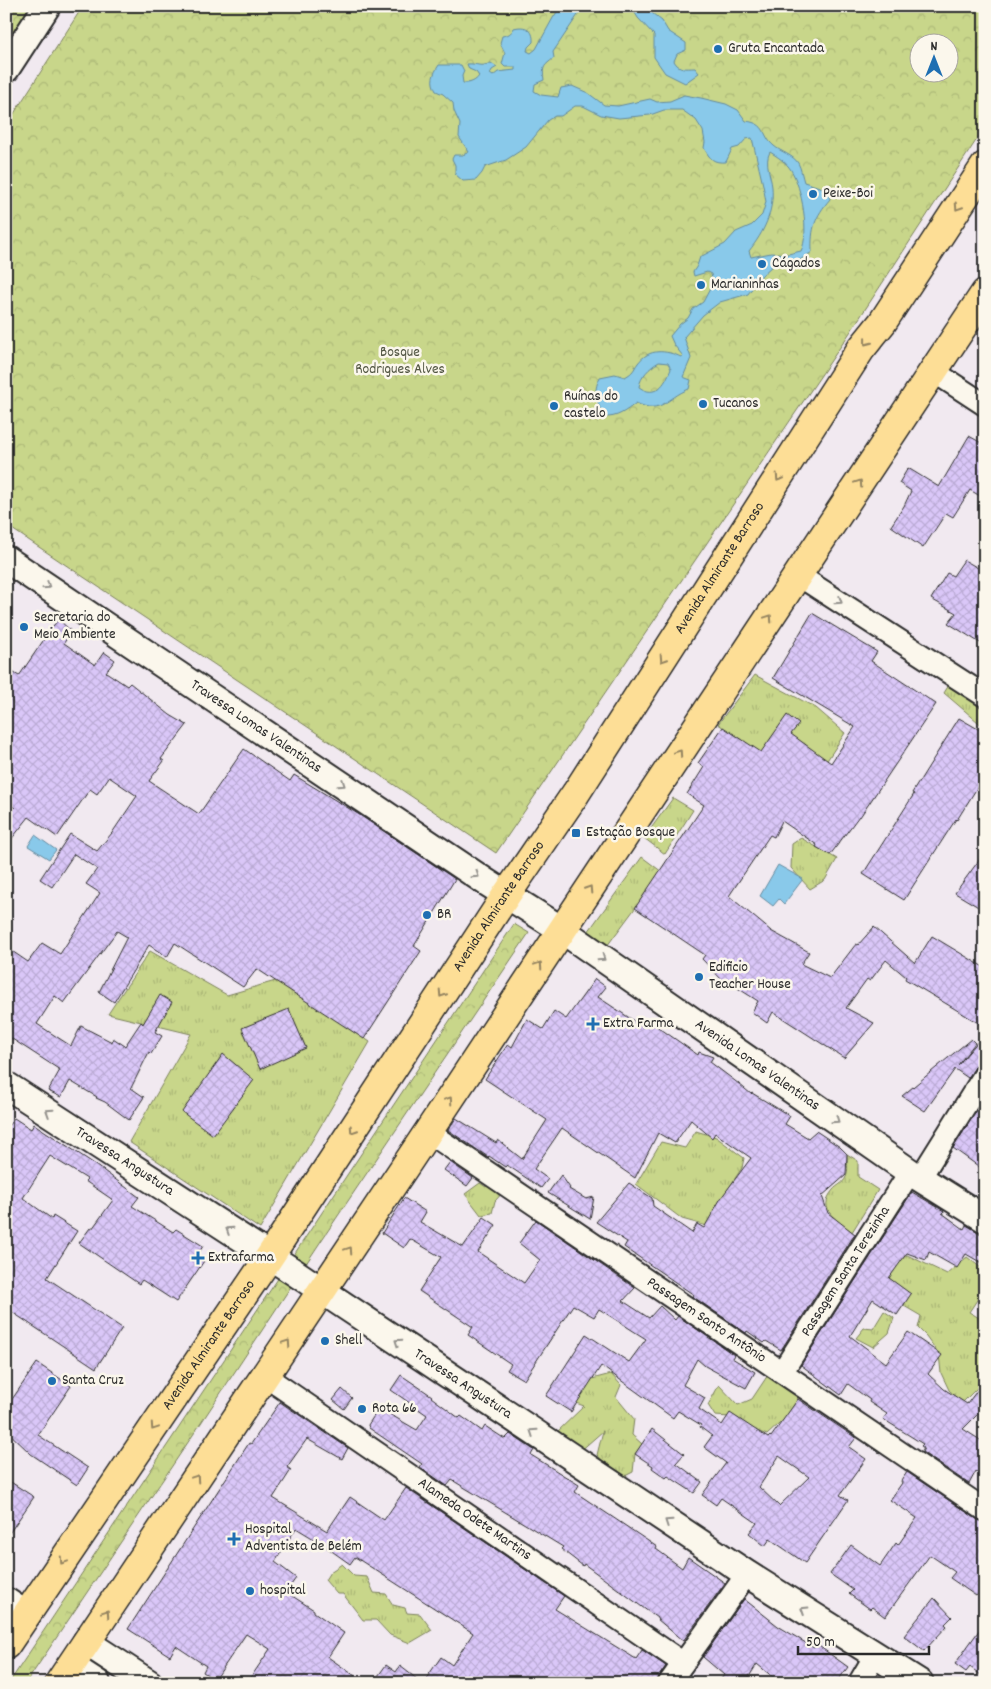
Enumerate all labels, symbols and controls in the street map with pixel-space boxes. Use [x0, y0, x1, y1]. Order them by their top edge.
north arrow [908, 32, 958, 82]
text: N [931, 37, 938, 57]
place label: Gruta Encantada [728, 38, 825, 60]
marker: Gruta Encantada [712, 43, 724, 55]
place label: Peixe-Boi [823, 183, 873, 205]
marker: Peixe-Boi [807, 188, 819, 200]
one-way arrow [955, 201, 964, 211]
place label: Cágados [772, 253, 821, 275]
marker: Cágados [756, 258, 768, 270]
place label: Marianinhas [711, 274, 779, 296]
marker: Marianinhas [695, 279, 707, 291]
one-way arrow [864, 336, 873, 345]
park label: Bosque Rodrigues Alves [355, 342, 445, 381]
place label: Ruínas do castelo [564, 386, 618, 425]
place label: Tucanos [713, 393, 758, 415]
marker: Tucanos [697, 398, 709, 410]
marker: Ruínas do castelo [548, 400, 560, 412]
one-way arrow [775, 472, 785, 481]
one-way arrow [853, 479, 862, 488]
street label: Avenida Almirante Barroso [669, 498, 771, 639]
one-way arrow [42, 580, 51, 590]
one-way arrow [833, 595, 842, 605]
place label: Secretaria do Meio Ambiente [34, 607, 116, 646]
one-way arrow [763, 614, 772, 624]
marker: Secretaria do Meio Ambiente [18, 621, 30, 633]
one-way arrow [659, 653, 669, 662]
street label: Travessa Lomas Valentinas [185, 675, 326, 779]
one-way arrow [673, 750, 682, 759]
one-way arrow [336, 778, 345, 788]
place label: Estação Bosque [586, 822, 676, 844]
marker: Estação Bosque [570, 827, 582, 839]
street label: Avenida Almirante Barroso [448, 836, 551, 977]
one-way arrow [471, 869, 480, 878]
one-way arrow [583, 885, 592, 894]
place label: BR [437, 904, 451, 926]
marker: BR [421, 909, 433, 921]
one-way arrow [596, 952, 606, 961]
place label: Edificio Teacher House [709, 957, 791, 996]
one-way arrow [532, 961, 542, 970]
marker: Edificio Teacher House [693, 971, 705, 983]
one-way arrow [439, 988, 448, 998]
place label: Extra Farma [603, 1013, 675, 1035]
street label: Avenida Lomas Valentinas [690, 1014, 824, 1117]
marker: Extra Farma [587, 1018, 599, 1030]
one-way arrow [442, 1097, 452, 1106]
one-way arrow [45, 1109, 54, 1119]
one-way arrow [831, 1114, 840, 1123]
street label: Travessa Angustura [71, 1122, 179, 1203]
one-way arrow [350, 1124, 359, 1133]
street label: Passagem Santa Terezinha [796, 1201, 897, 1341]
one-way arrow [225, 1227, 235, 1236]
one-way arrow [343, 1246, 352, 1256]
place label: Extrafarma [208, 1247, 275, 1269]
marker: Extrafarma [192, 1252, 204, 1264]
street label: Passagem Santo Antônio [642, 1272, 771, 1369]
street label: Avenida Almirante Barroso [157, 1276, 262, 1415]
place label: Shell [335, 1330, 363, 1352]
marker: Shell [319, 1335, 331, 1347]
one-way arrow [394, 1338, 403, 1348]
one-way arrow [281, 1339, 290, 1349]
street label: Travessa Angustura [409, 1344, 517, 1426]
place label: Santa Cruz [62, 1370, 124, 1392]
marker: Santa Cruz [46, 1375, 58, 1387]
place label: Rota 66 [372, 1398, 417, 1420]
marker: Rota 66 [356, 1403, 368, 1415]
one-way arrow [151, 1421, 160, 1431]
one-way arrow [529, 1429, 538, 1438]
street label: Alameda Odete Martins [413, 1473, 536, 1567]
one-way arrow [190, 1474, 199, 1484]
place label: Hospital Adventista de Belém [245, 1519, 362, 1558]
one-way arrow [664, 1519, 674, 1528]
marker: Hospital Adventista de Belém [227, 1532, 241, 1546]
one-way arrow [60, 1556, 69, 1565]
place label: hospital [260, 1580, 306, 1602]
marker: hospital [244, 1585, 256, 1597]
one-way arrow [801, 1607, 810, 1616]
one-way arrow [100, 1609, 109, 1619]
scale bar [798, 1624, 930, 1656]
text: 50 m [806, 1632, 835, 1654]

